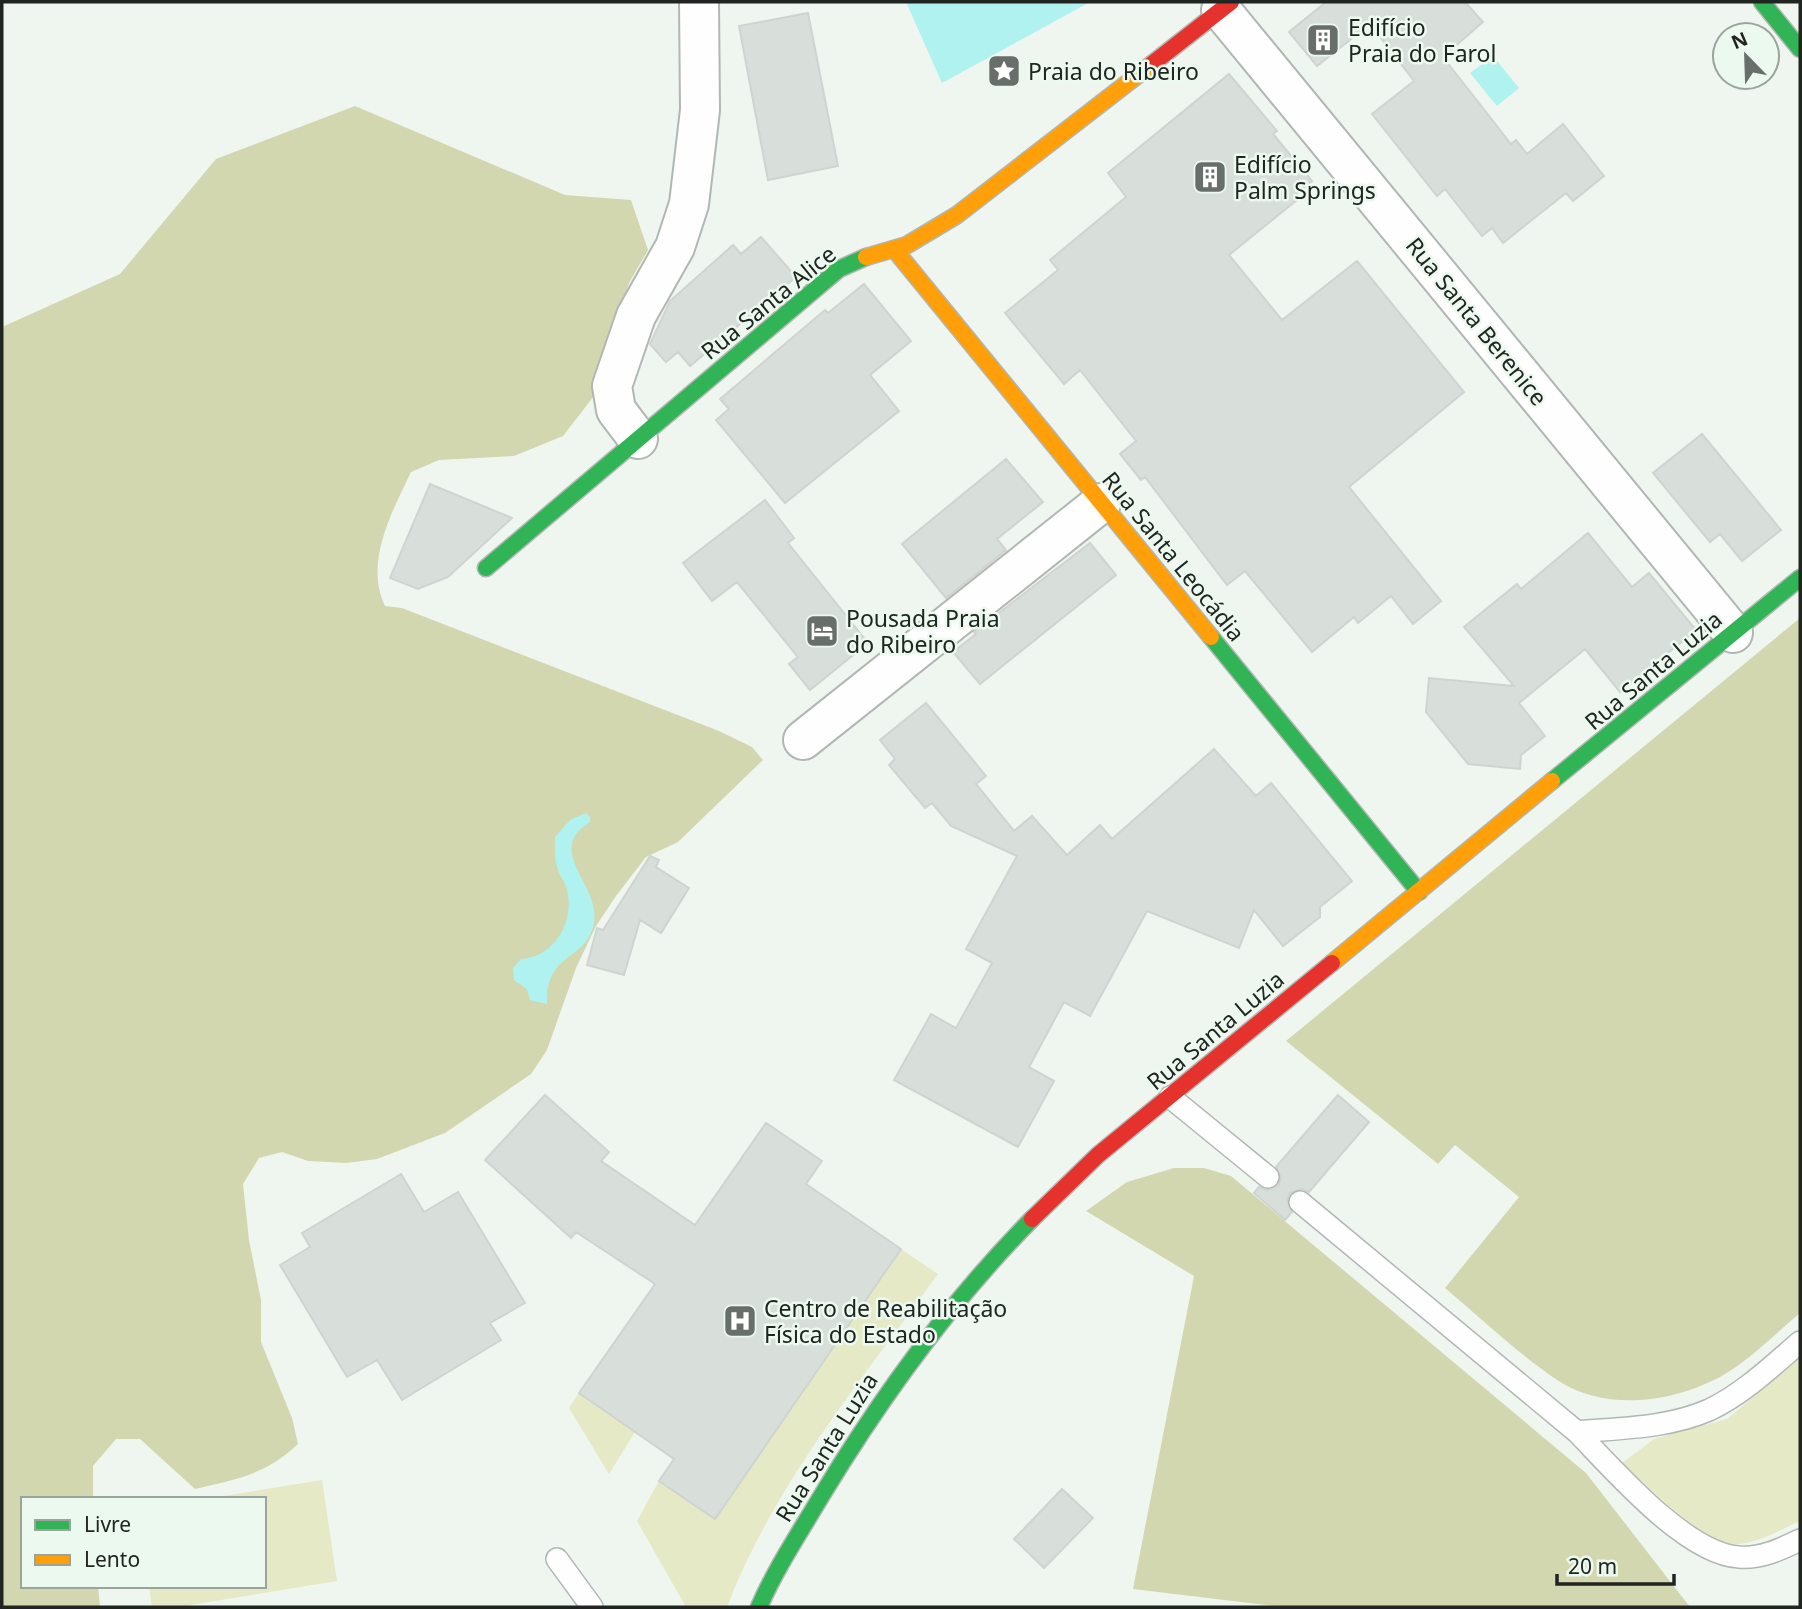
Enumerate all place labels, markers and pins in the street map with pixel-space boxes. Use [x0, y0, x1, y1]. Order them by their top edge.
place label: Edifício Praia do Farol [1348, 11, 1496, 69]
building icon: Edifício Praia do Farol [1304, 21, 1342, 59]
place icon: Praia do Ribeiro [985, 52, 1023, 90]
place label: Praia do Ribeiro [1028, 55, 1199, 87]
place label: Edifício Palm Springs [1234, 148, 1376, 206]
building icon: Edifício Palm Springs [1191, 158, 1229, 196]
place label: Pousada Praia do Ribeiro [846, 602, 1000, 660]
hotel icon: Pousada Praia do Ribeiro [803, 612, 841, 650]
place label: Centro de Reabilitação Física do Estado [764, 1292, 1007, 1350]
hospital icon: Centro de Reabilitação Física do Estado [721, 1302, 759, 1340]

